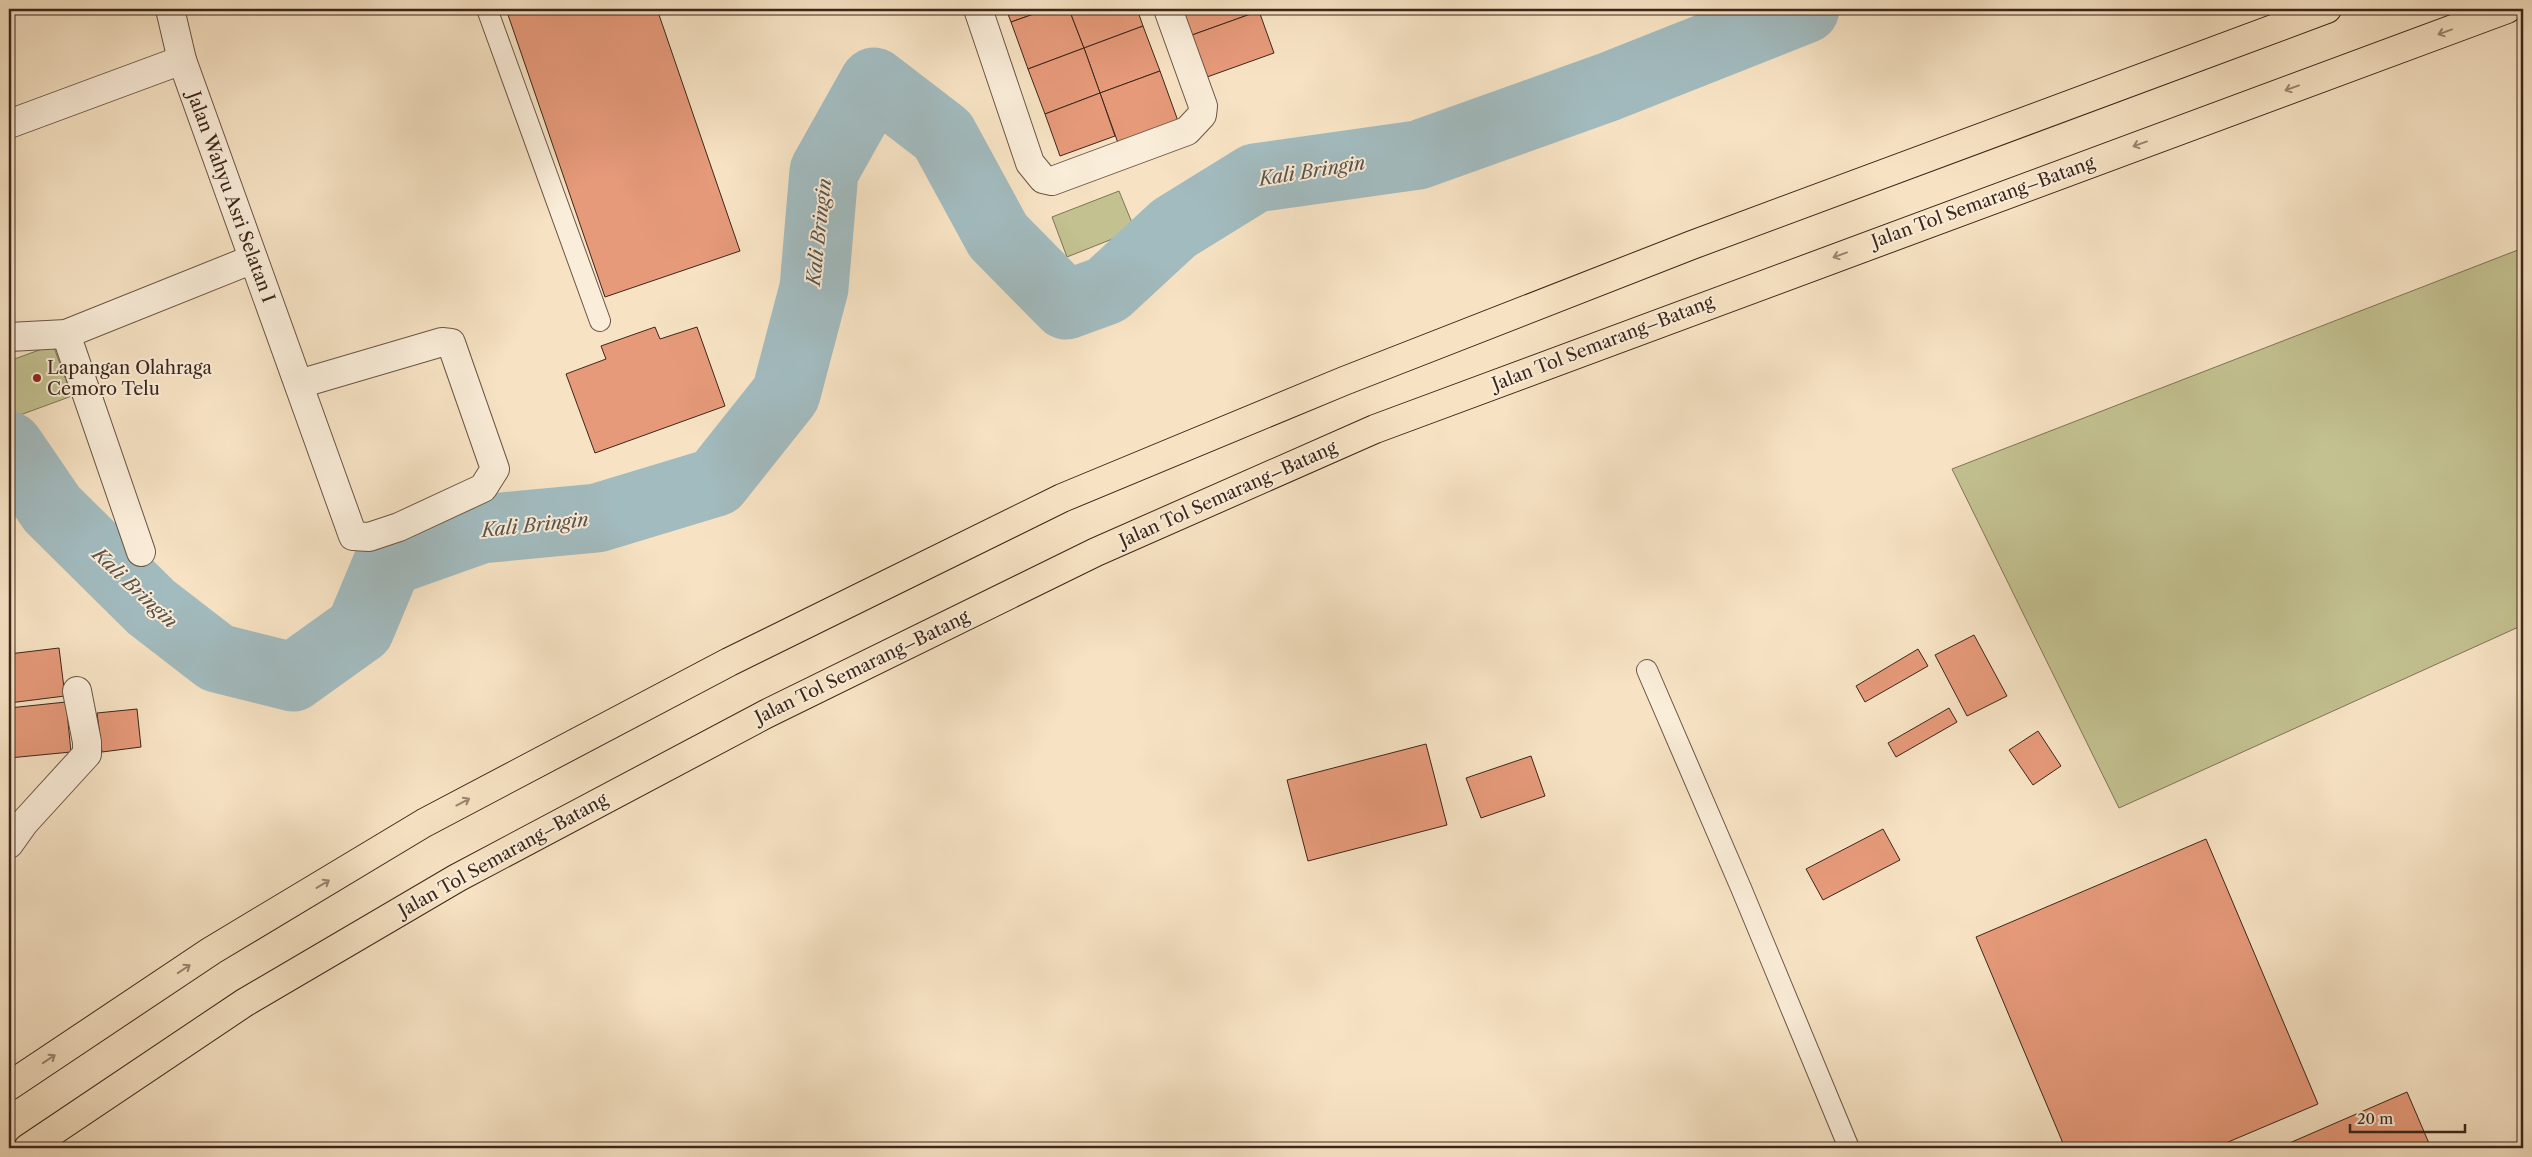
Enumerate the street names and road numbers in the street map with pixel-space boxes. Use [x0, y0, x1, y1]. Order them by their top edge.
street label: Jalan Wahyu Asri Selatan I [182, 86, 279, 305]
street label: Jalan Tol Semarang–Batang [1866, 151, 2098, 254]
street label: Jalan Tol Semarang–Batang [1486, 290, 1717, 397]
street label: Jalan Tol Semarang–Batang [1113, 436, 1341, 553]
street label: Jalan Tol Semarang–Batang [749, 605, 973, 730]
street label: Jalan Tol Semarang–Batang [392, 788, 612, 923]

